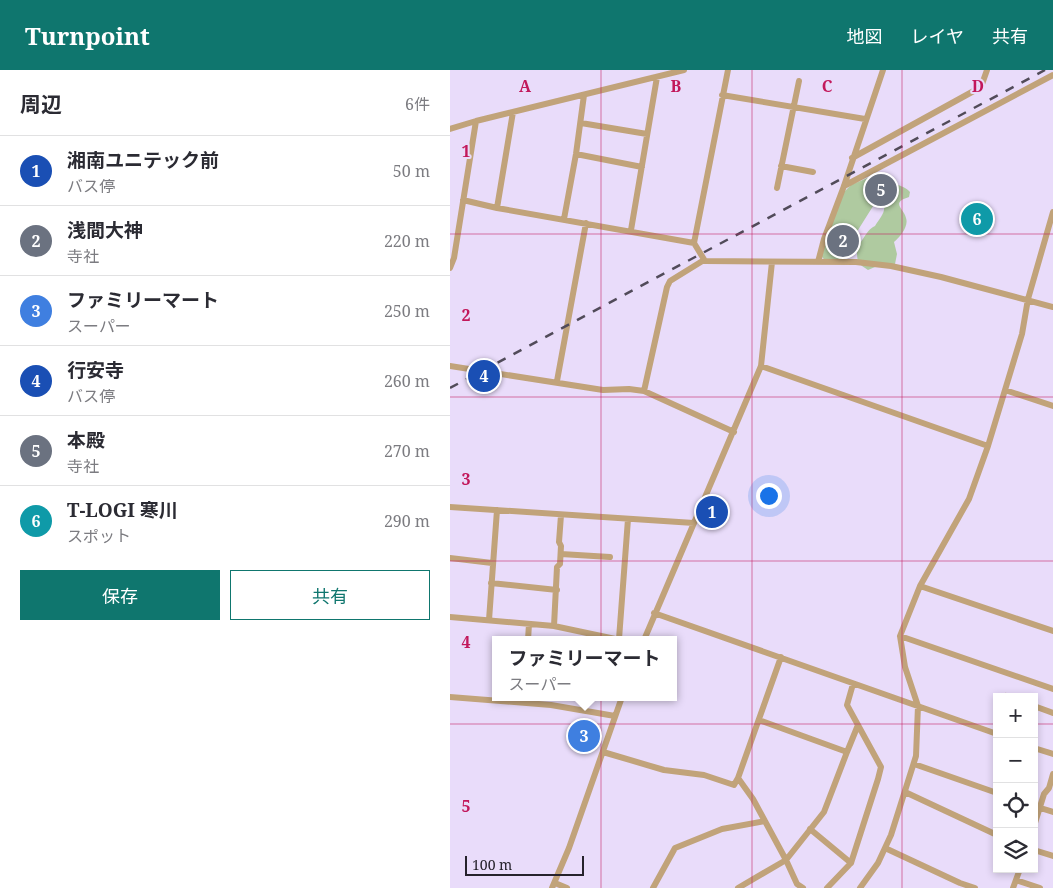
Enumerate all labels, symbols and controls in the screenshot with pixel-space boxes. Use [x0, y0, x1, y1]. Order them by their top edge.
text: Turnpoint [25, 19, 150, 52]
text: 地図 [847, 24, 883, 48]
text: レイヤ [911, 24, 964, 48]
text: 共有 [992, 24, 1028, 48]
text: A [519, 75, 532, 97]
text: B [671, 75, 682, 97]
text: C [822, 75, 833, 97]
text: D [972, 75, 984, 97]
text: 周辺 [20, 90, 62, 118]
text: 6件 [405, 93, 430, 115]
text: 1 [461, 140, 471, 162]
text: 湘南ユニテック前 [67, 147, 219, 173]
text: 1 [31, 160, 41, 182]
text: 50 m [393, 160, 430, 182]
pin: 5 [865, 171, 897, 209]
text: バス停 [67, 175, 115, 197]
pin: 6 [961, 200, 993, 238]
text: 浅間大神 [67, 217, 143, 243]
pin: 2 [827, 222, 859, 260]
text: 2 [31, 230, 41, 252]
text: 220 m [384, 230, 430, 252]
text: 寺社 [67, 245, 99, 267]
text: ファミリーマート [67, 287, 219, 313]
text: 3 [31, 300, 41, 322]
text: 250 m [384, 300, 430, 322]
text: 2 [461, 304, 471, 326]
text: スーパー [67, 315, 131, 337]
text: 行安寺 [67, 357, 124, 383]
pin: 4 [468, 357, 500, 395]
text: 4 [31, 370, 41, 392]
text: 260 m [384, 370, 430, 392]
text: バス停 [67, 385, 115, 407]
text: 本殿 [67, 427, 105, 453]
text: 5 [31, 440, 41, 462]
text: 270 m [384, 440, 430, 462]
text: 寺社 [67, 455, 99, 477]
text: 3 [461, 468, 471, 490]
your location [756, 483, 782, 509]
pin: 1 [696, 493, 728, 531]
text: T-LOGI 寒川 [67, 497, 178, 523]
text: 6 [31, 510, 41, 532]
text: 290 m [384, 510, 430, 532]
text: スポット [67, 525, 131, 547]
button: 保存 [20, 570, 220, 620]
button: 共有 [230, 570, 430, 620]
text: 4 [461, 631, 471, 653]
popup [492, 636, 677, 701]
text: ファミリーマート [508, 645, 661, 671]
text: スーパー [508, 673, 572, 695]
map controls [993, 693, 1038, 873]
button: + [993, 693, 1038, 738]
pin: 3 [568, 717, 600, 755]
button: − [993, 738, 1038, 783]
button: locate [993, 783, 1038, 828]
text: 5 [461, 795, 471, 817]
button: layers [993, 828, 1038, 873]
scale bar [465, 853, 584, 876]
text: 100 m [472, 855, 512, 874]

